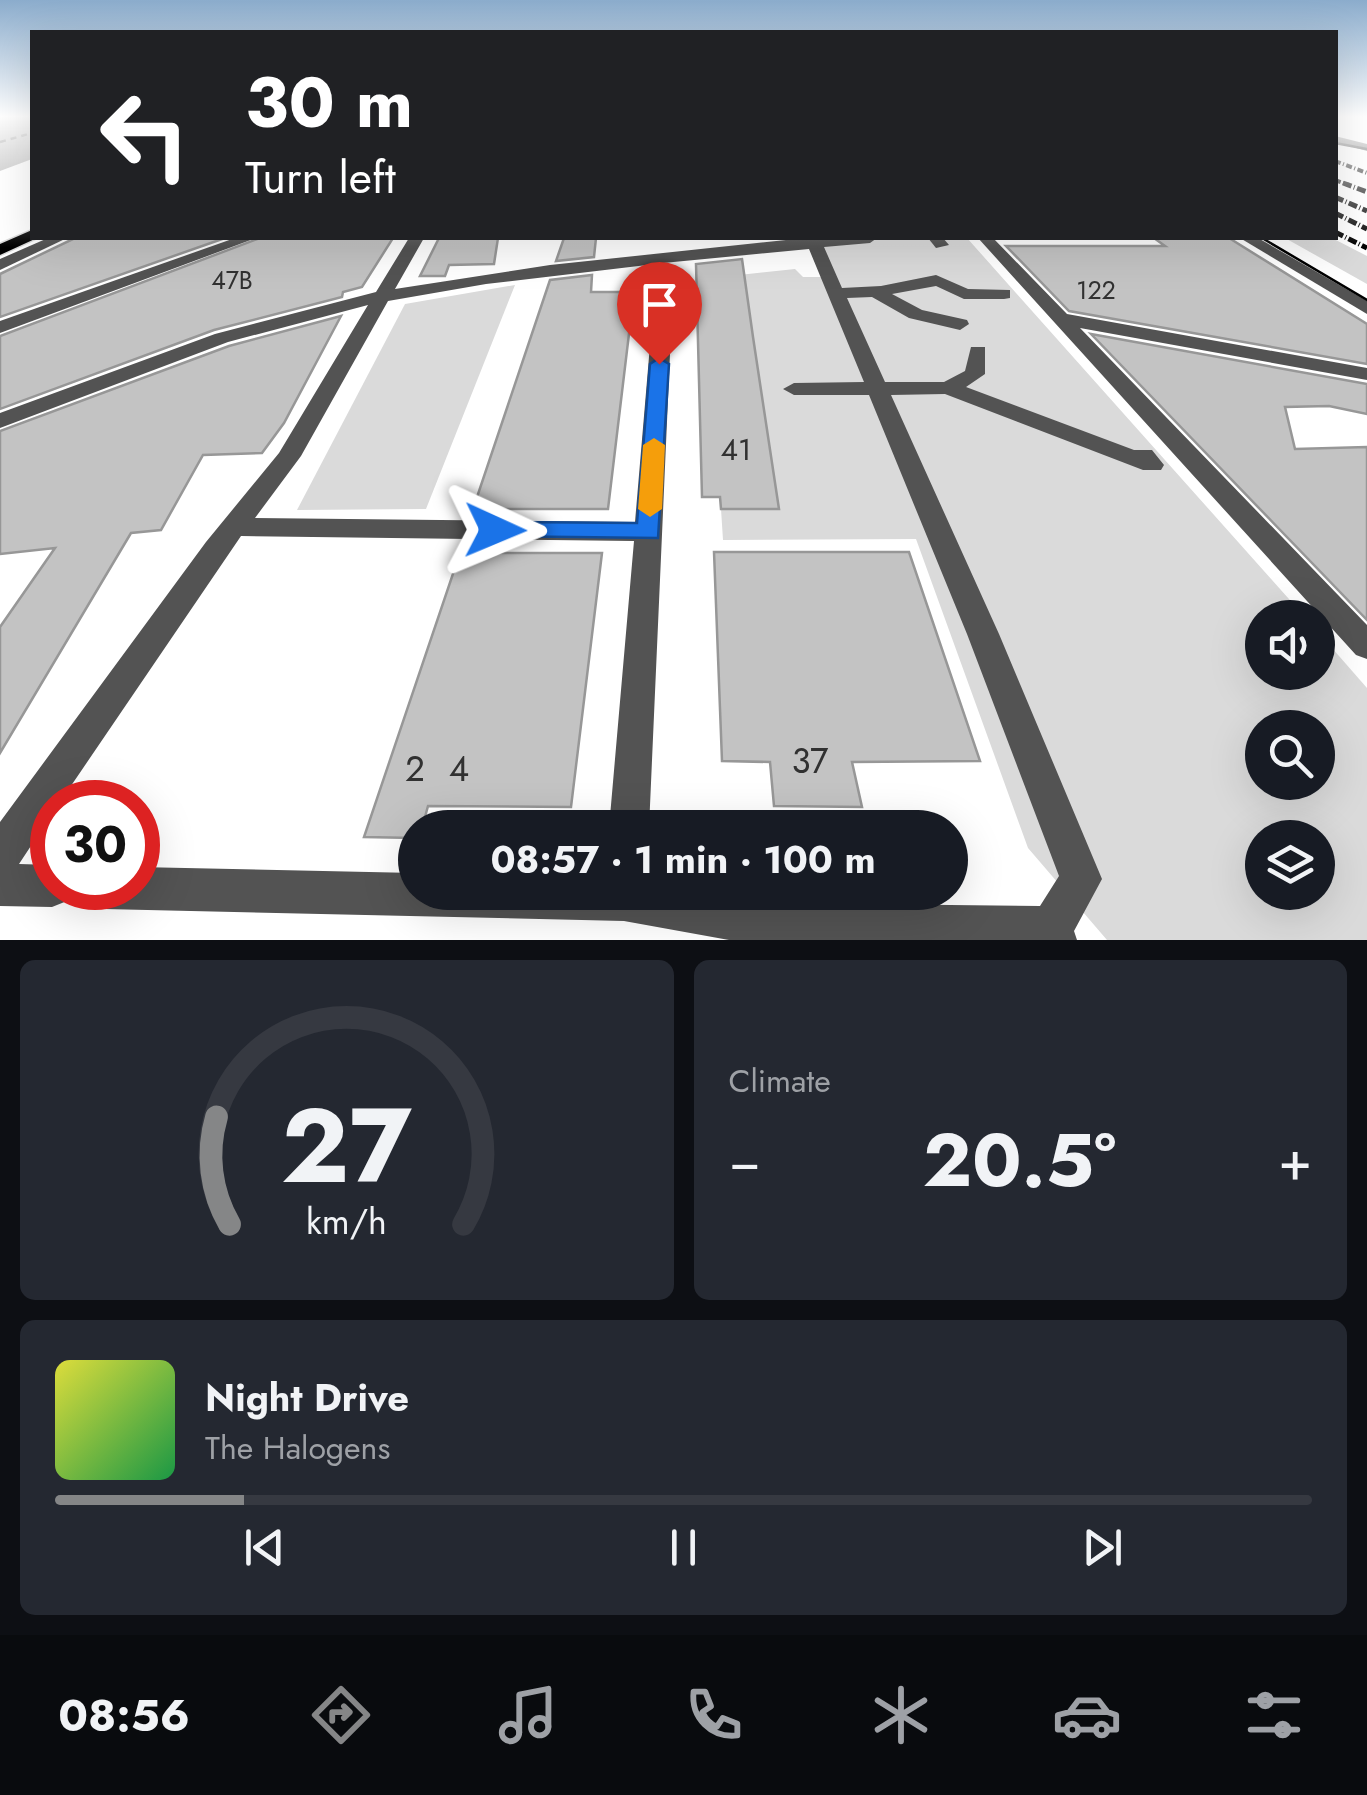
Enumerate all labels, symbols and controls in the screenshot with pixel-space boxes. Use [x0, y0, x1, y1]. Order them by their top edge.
text: 30 m [245, 52, 413, 153]
icon: left [80, 70, 210, 200]
text: Turn left [245, 145, 396, 210]
house number: 47B [211, 262, 253, 298]
pin [617, 262, 702, 365]
house number: 122 [1076, 272, 1116, 308]
icon: arrive [632, 277, 687, 332]
house number: 41 [721, 428, 752, 471]
position arrow [443, 478, 547, 582]
map controls [1245, 600, 1335, 910]
button: sound [1245, 600, 1335, 690]
button: search [1245, 710, 1335, 800]
house number: 37 [792, 736, 829, 786]
house number: 2 [405, 744, 425, 794]
house number: 4 [449, 744, 469, 794]
speed limit sign: 30 [30, 780, 160, 910]
button: layers [1245, 820, 1335, 910]
text: 08:57 · 1 min · 100 m [490, 832, 876, 887]
text: Climate [729, 1058, 831, 1104]
text: 27 [281, 1071, 413, 1221]
text: 20.5° [923, 1106, 1116, 1214]
text: − [729, 1121, 761, 1201]
text: + [1278, 1121, 1312, 1201]
text: km/h [306, 1196, 387, 1247]
text: Night Drive [205, 1370, 409, 1425]
text: The Halogens [205, 1425, 390, 1471]
icon: previous [237, 1520, 292, 1575]
icon: pause [656, 1520, 711, 1575]
icon: next [1075, 1520, 1130, 1575]
icon: directions [306, 1680, 376, 1750]
icon: music [493, 1680, 563, 1750]
icon: phone [679, 1680, 749, 1750]
icon: climate [866, 1680, 936, 1750]
icon: car [1052, 1680, 1122, 1750]
icon: filters [1239, 1680, 1309, 1750]
text: 08:56 [58, 1683, 190, 1748]

